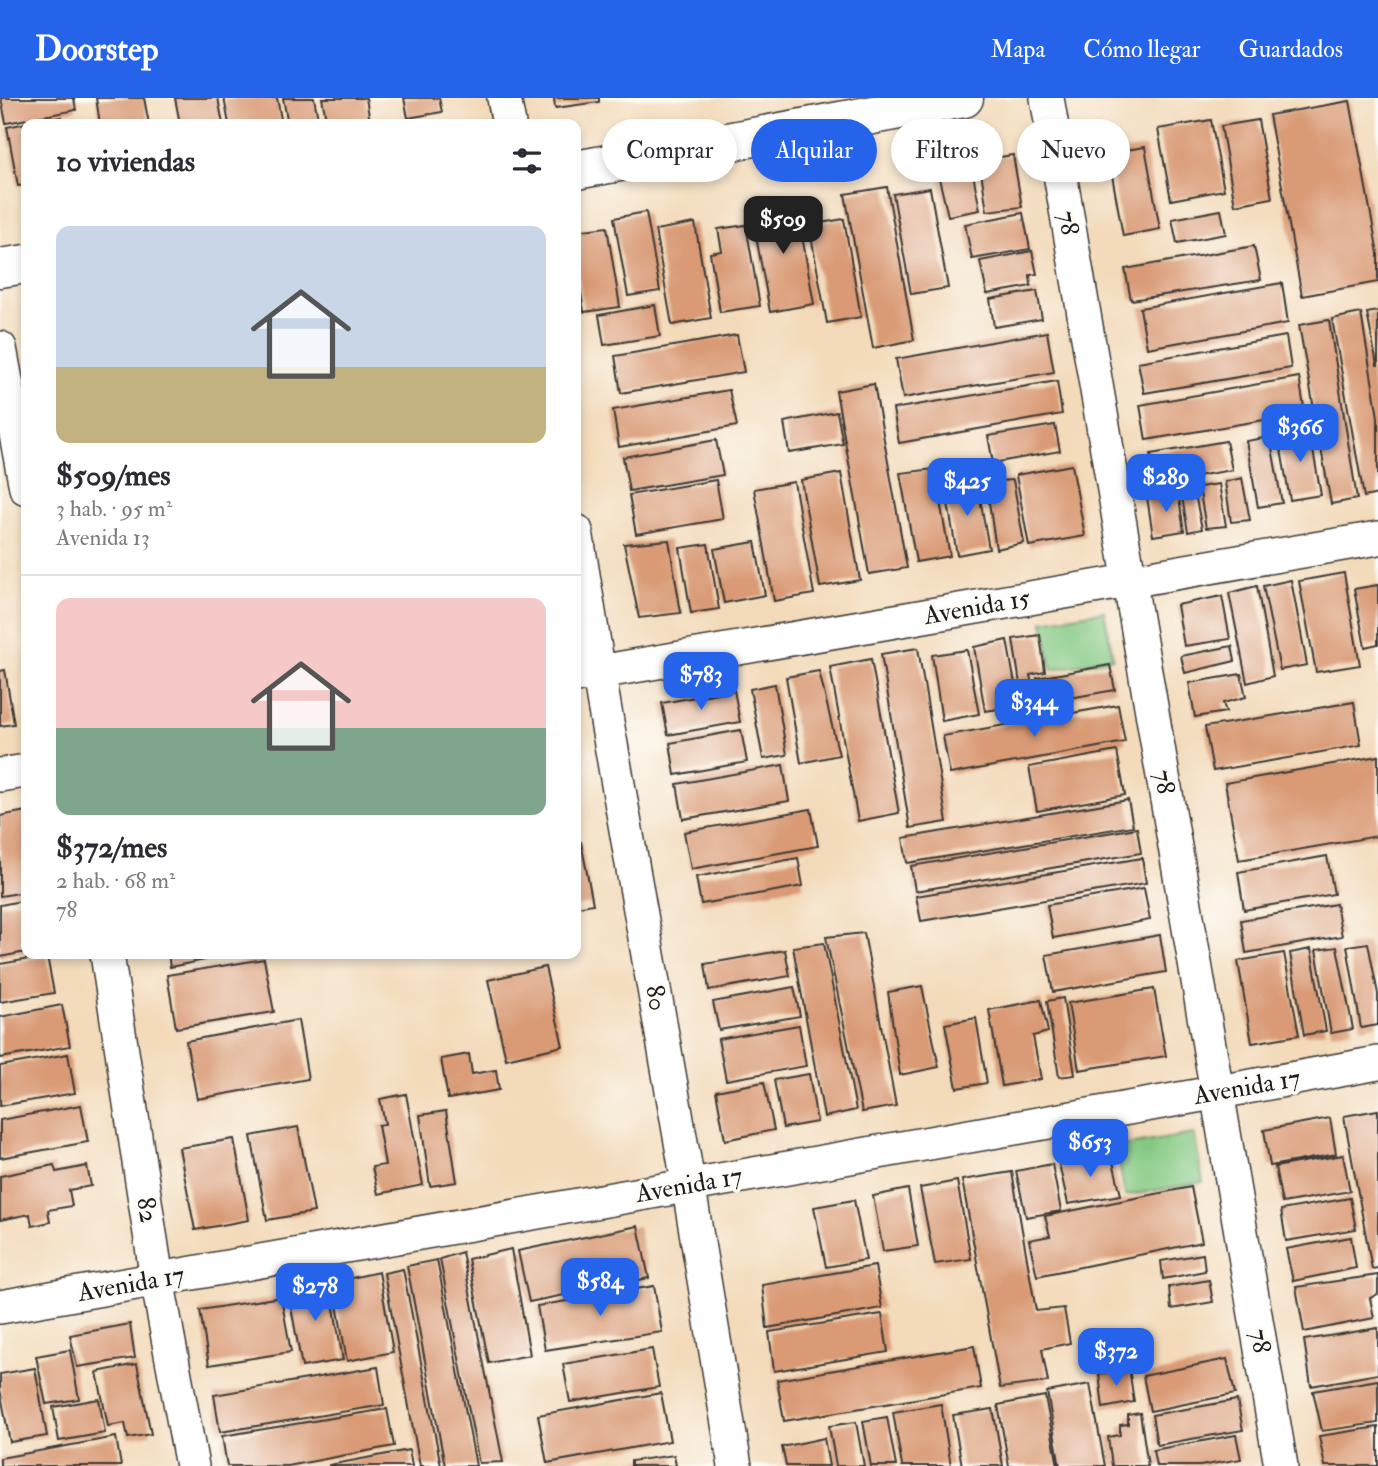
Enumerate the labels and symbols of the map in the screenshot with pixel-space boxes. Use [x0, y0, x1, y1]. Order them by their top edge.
pin: $509 [742, 197, 824, 256]
street label: 78 [1050, 208, 1086, 238]
pin: $366 [1259, 404, 1341, 464]
pin: $289 [1125, 454, 1207, 514]
pin: $425 [926, 458, 1008, 518]
street label: Avenida 15 [920, 582, 1033, 632]
pin: $783 [660, 652, 742, 712]
pin: $344 [993, 680, 1075, 739]
street label: 78 [1146, 767, 1182, 797]
street label: 80 [638, 983, 674, 1013]
street label: Avenida 17 [1190, 1062, 1303, 1112]
pin: $653 [1049, 1119, 1131, 1179]
street label: Avenida 17 [632, 1160, 745, 1210]
street label: 82 [129, 1195, 165, 1225]
pin: $584 [559, 1258, 641, 1318]
street label: Avenida 17 [74, 1259, 187, 1309]
pin: $278 [274, 1264, 356, 1323]
street label: 78 [1242, 1326, 1278, 1356]
pin: $372 [1075, 1328, 1157, 1388]

